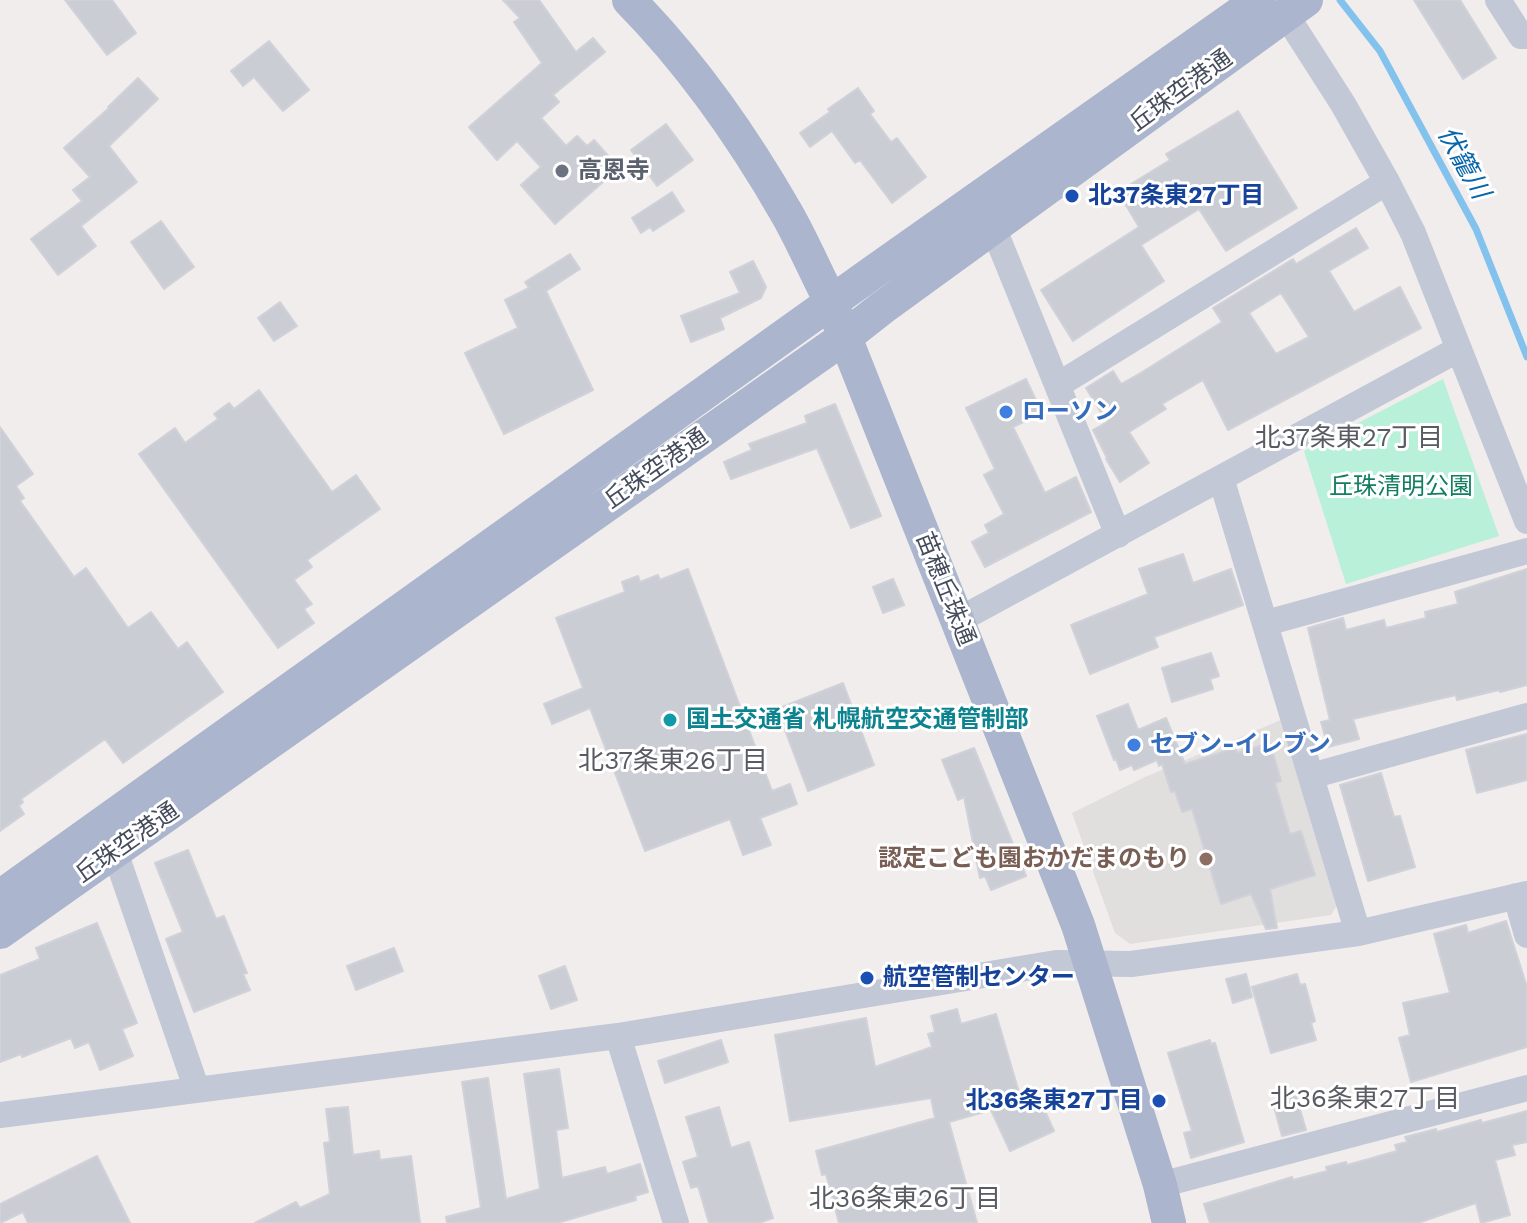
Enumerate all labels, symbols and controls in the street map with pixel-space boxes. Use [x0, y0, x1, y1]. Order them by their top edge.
street label: 丘珠空港通 [1124, 44, 1238, 138]
water label: 伏籠川 [1430, 121, 1496, 205]
place label: 高恩寺 [578, 157, 650, 185]
marker: 高恩寺 [553, 162, 571, 180]
place label: 北37条東27丁目 [1088, 182, 1265, 210]
marker: 北37条東27丁目 [1063, 187, 1081, 205]
place label: ローソン [1022, 398, 1118, 426]
marker: ローソン [997, 403, 1015, 421]
district label: 北37条東27丁目 [1255, 422, 1443, 454]
street label: 丘珠空港通 [599, 423, 713, 515]
park label: 丘珠清明公園 [1329, 473, 1473, 501]
street label: 苗穂丘珠通 [909, 528, 981, 650]
place label: 国土交通省 札幌航空交通管制部 [686, 706, 1029, 734]
marker: 国土交通省 札幌航空交通管制部 [661, 711, 679, 729]
place label: セブン-イレブン [1150, 731, 1331, 759]
marker: セブン-イレブン [1125, 736, 1143, 754]
district label: 北37条東26丁目 [578, 745, 768, 777]
street label: 丘珠空港通 [70, 797, 184, 889]
place label: 認定こども園おかだまのもり [878, 845, 1190, 873]
marker: 認定こども園おかだまのもり [1197, 850, 1215, 868]
place label: 航空管制センター [883, 964, 1075, 992]
marker: 航空管制センター [858, 969, 876, 987]
district label: 北36条東27丁目 [1270, 1083, 1460, 1115]
place label: 北36条東27丁目 [966, 1087, 1143, 1115]
marker: 北36条東27丁目 [1150, 1092, 1168, 1110]
district label: 北36条東26丁目 [809, 1183, 1001, 1215]

